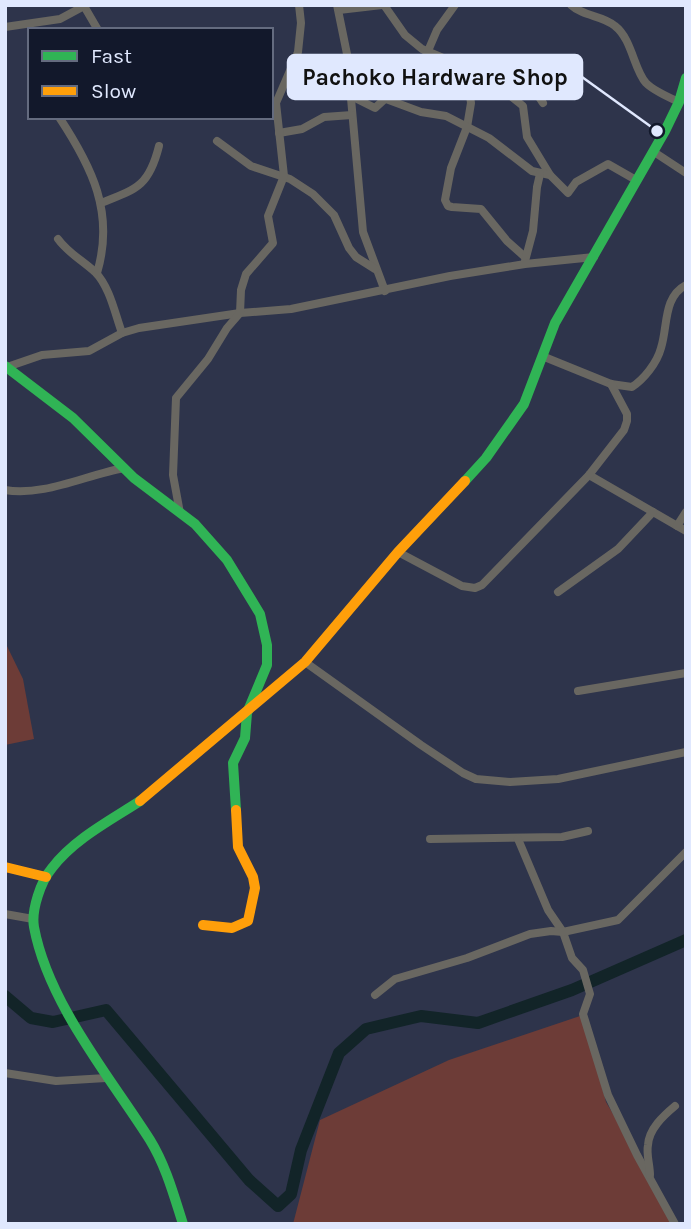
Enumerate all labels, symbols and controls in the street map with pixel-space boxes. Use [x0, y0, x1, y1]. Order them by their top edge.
legend [28, 28, 273, 119]
text: Fast [91, 44, 132, 68]
callout: Pachoko Hardware Shop [288, 55, 582, 99]
text: Pachoko Hardware Shop [302, 64, 568, 91]
text: Slow [91, 79, 136, 103]

